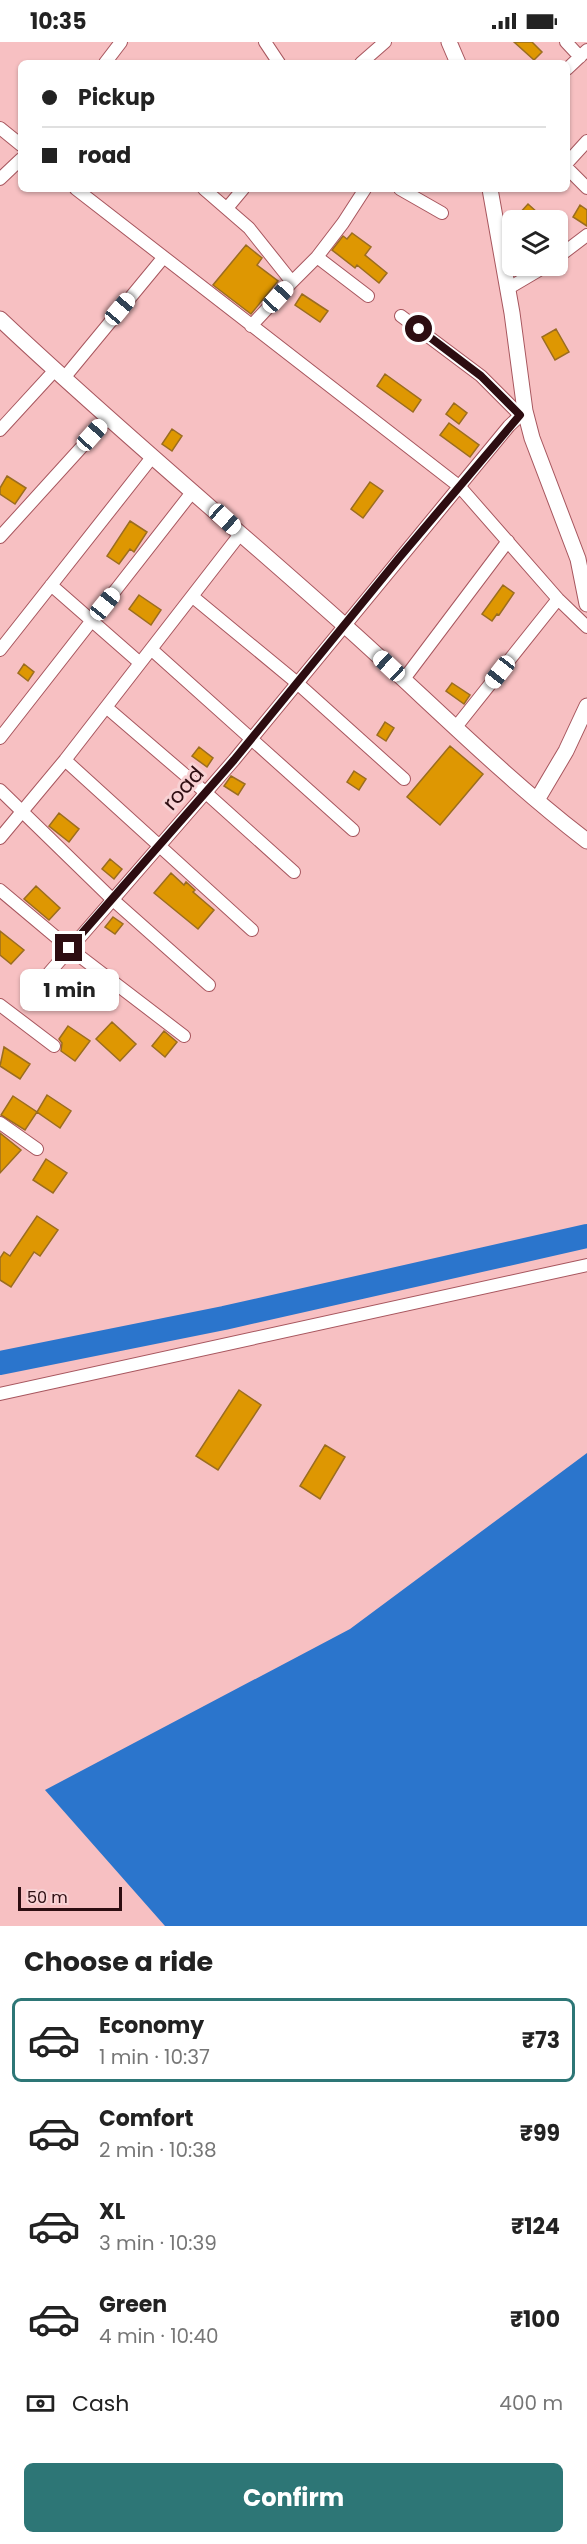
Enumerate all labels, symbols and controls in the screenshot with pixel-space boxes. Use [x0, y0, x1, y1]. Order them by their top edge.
text: 10:35 [30, 6, 86, 37]
text: Pickup [78, 82, 155, 113]
text: road [78, 140, 131, 171]
map controls [502, 210, 568, 276]
button: layers [502, 210, 568, 276]
car [259, 278, 297, 316]
car [102, 289, 138, 329]
route start [405, 315, 432, 342]
car [73, 416, 111, 454]
car [206, 500, 244, 538]
car [87, 584, 123, 624]
car [370, 647, 408, 685]
car [482, 652, 518, 692]
street label: road [156, 760, 210, 816]
route end [55, 934, 82, 961]
callout: 1 min [20, 969, 118, 1011]
text: 1 min [43, 976, 96, 1004]
scale bar [18, 1884, 122, 1912]
text: 50 m [27, 1886, 68, 1909]
text: Choose a ride [24, 1943, 213, 1980]
text: Economy [99, 2010, 204, 2041]
icon: car [27, 2013, 81, 2067]
text: ₹73 [522, 2025, 560, 2056]
text: 1 min · 10:37 [99, 2043, 210, 2071]
text: Comfort [99, 2103, 193, 2134]
icon: car [27, 2106, 81, 2160]
text: ₹99 [520, 2118, 560, 2149]
text: 2 min · 10:38 [99, 2136, 217, 2164]
text: XL [99, 2196, 125, 2227]
icon: car [27, 2199, 81, 2253]
text: ₹124 [511, 2211, 560, 2242]
text: 3 min · 10:39 [99, 2229, 217, 2257]
text: Green [99, 2289, 167, 2320]
icon: car [27, 2292, 81, 2346]
text: ₹100 [510, 2304, 560, 2335]
text: 4 min · 10:40 [99, 2322, 219, 2350]
icon: cash [24, 2387, 57, 2420]
text: Cash [72, 2388, 129, 2419]
text: 400 m [499, 2389, 563, 2417]
button: Confirm [24, 2463, 563, 2532]

